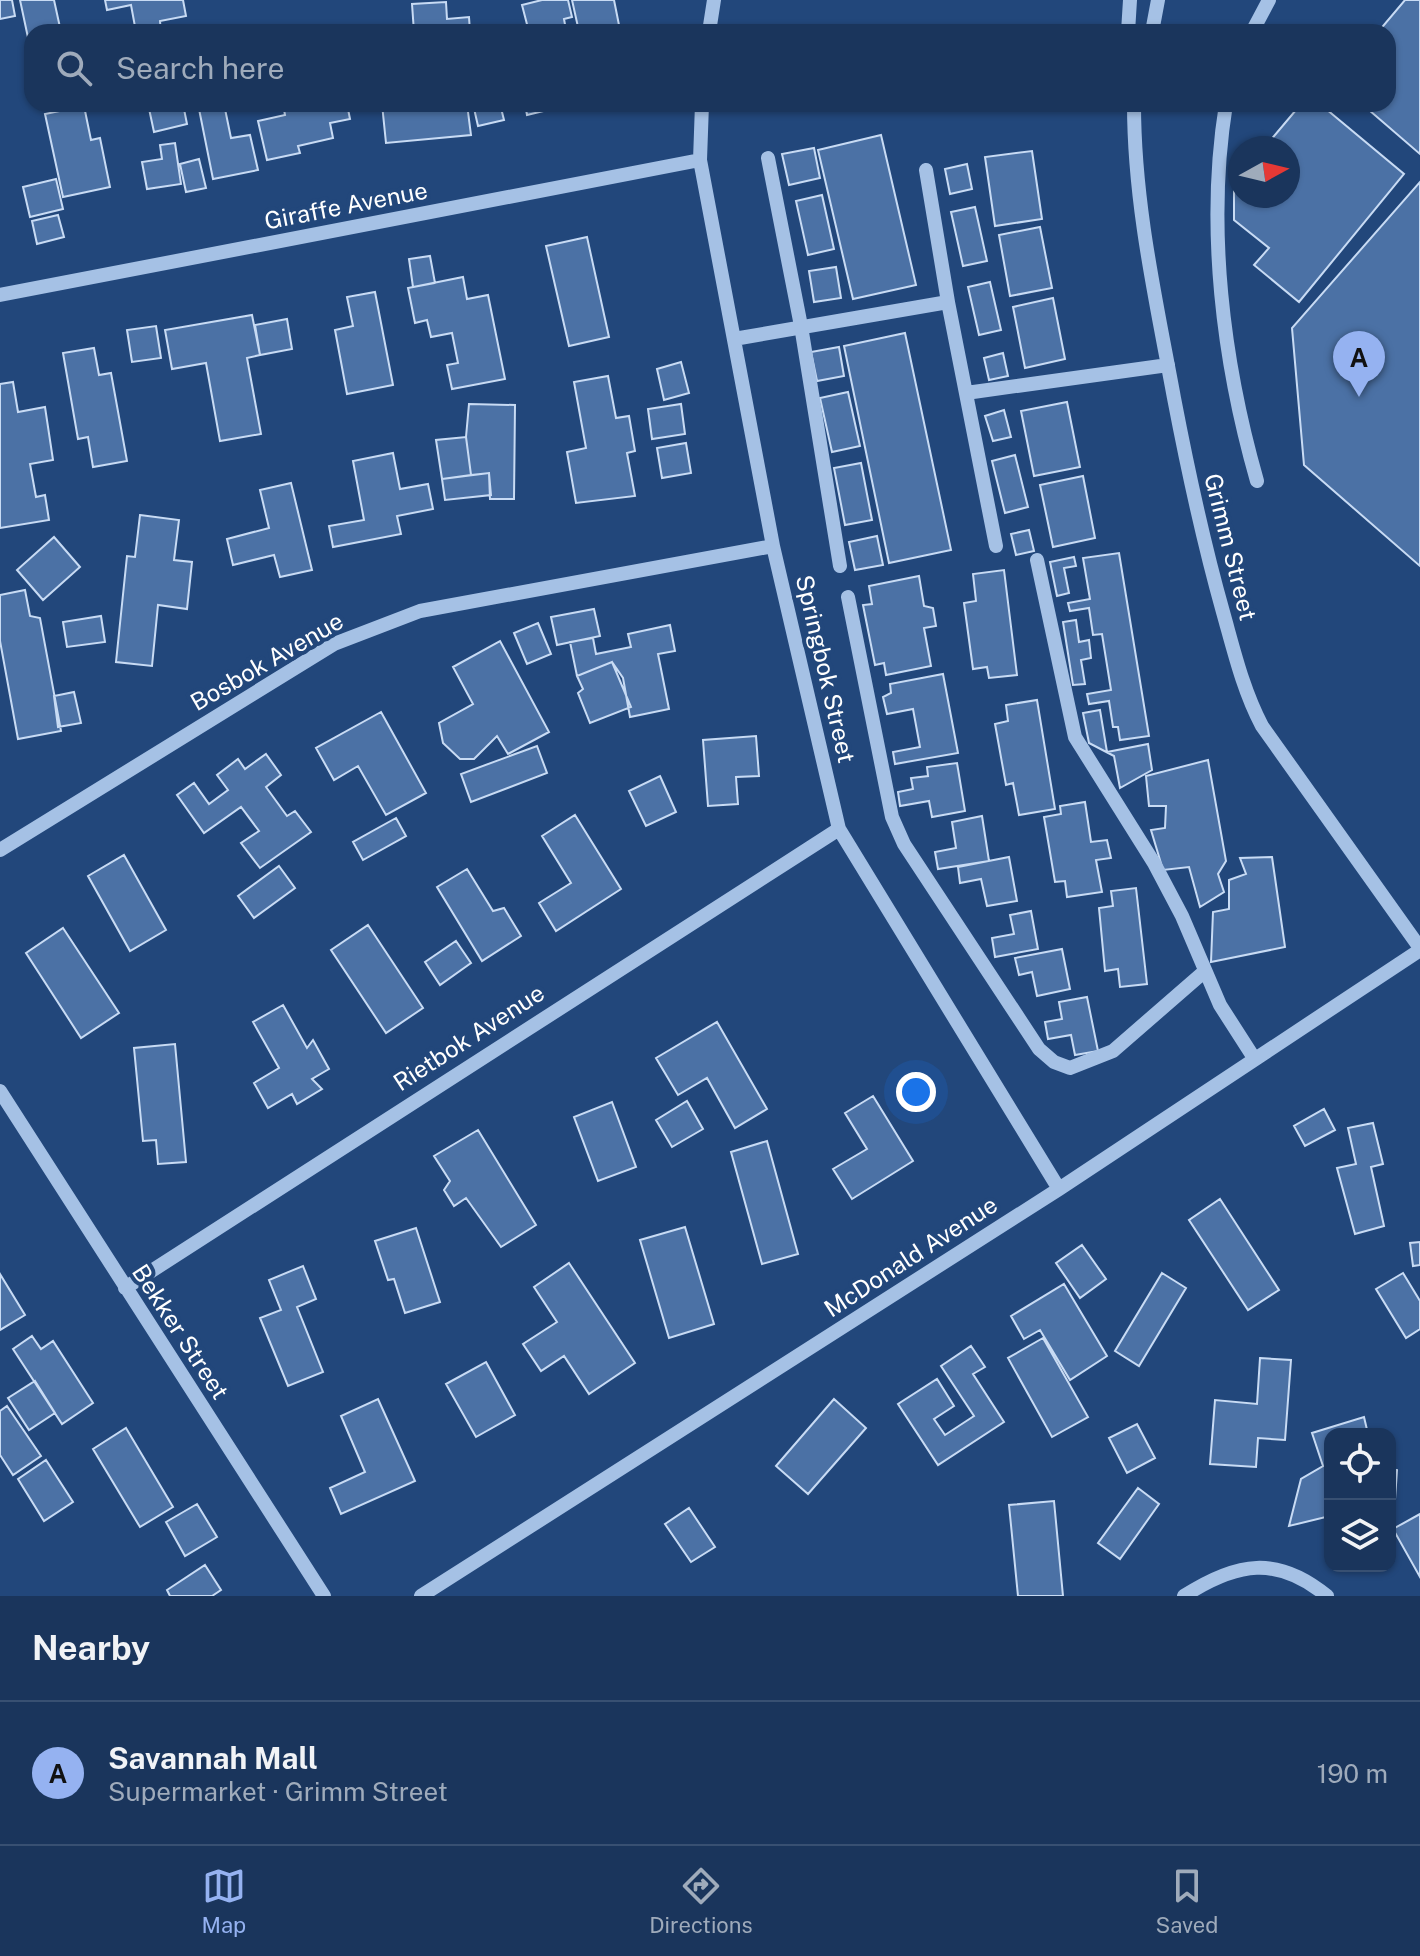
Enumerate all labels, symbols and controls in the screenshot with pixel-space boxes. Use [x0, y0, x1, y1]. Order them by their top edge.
search box [24, 24, 1396, 112]
icon: search [52, 46, 96, 90]
text: Search here [116, 50, 284, 86]
north arrow [1228, 136, 1300, 208]
street label: Giraffe Avenue [262, 175, 430, 235]
pin: A [1333, 331, 1385, 397]
street label: Grimm Street [1199, 470, 1263, 623]
street label: Springbok Street [791, 572, 861, 765]
street label: Bosbok Avenue [185, 606, 348, 716]
street label: Rietbok Avenue [388, 978, 549, 1096]
your location [896, 1072, 936, 1112]
street label: McDonald Avenue [819, 1190, 1002, 1323]
street label: Bekker Street [127, 1259, 235, 1404]
map controls [1324, 1428, 1396, 1572]
button: locate [1324, 1428, 1396, 1500]
button: layers [1324, 1500, 1396, 1572]
text: Nearby [32, 1628, 150, 1668]
text: Savannah Mall [108, 1740, 318, 1776]
text: A [49, 1758, 67, 1789]
text: 190 m [1317, 1758, 1388, 1789]
text: Supermarket · Grimm Street [108, 1776, 448, 1807]
tab: Map [202, 1864, 246, 1938]
tab: Directions [649, 1864, 753, 1938]
tab: Saved [1156, 1864, 1218, 1938]

